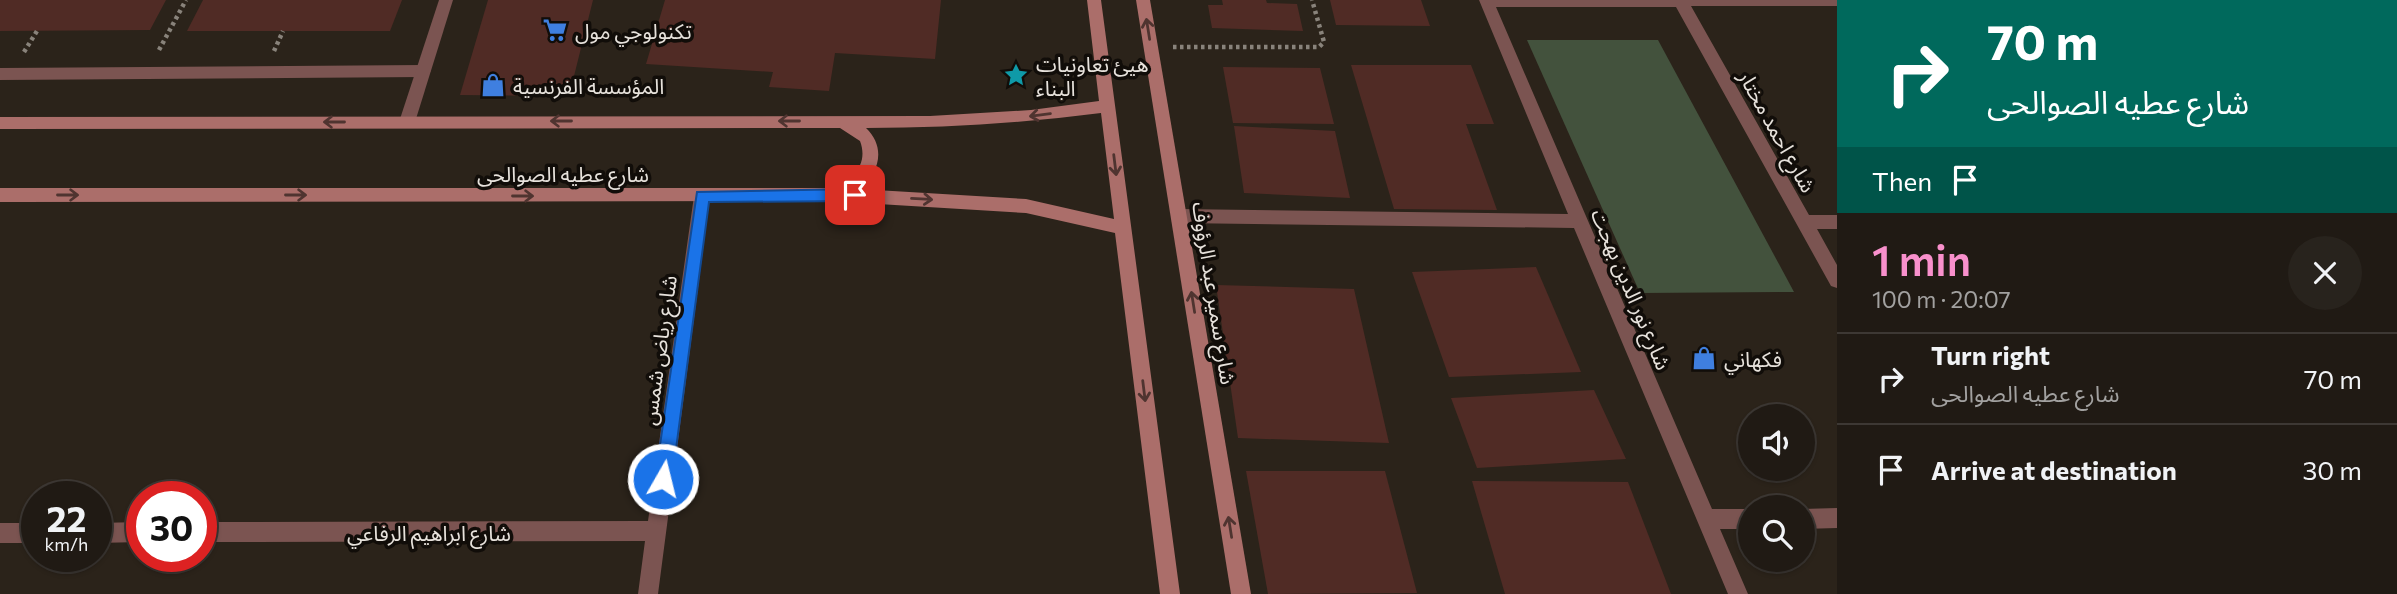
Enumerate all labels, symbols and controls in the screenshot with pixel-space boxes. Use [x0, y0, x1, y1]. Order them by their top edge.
text: 70 m [1987, 10, 2098, 70]
supermarket icon: تكنولوجي مول [541, 16, 569, 44]
place label: تكنولوجي مول [575, 18, 692, 47]
one-way arrow [1141, 18, 1154, 41]
icon: right [1872, 28, 1963, 119]
place label: هيئ تعاونيات البناء [1036, 51, 1149, 100]
place icon: هيئ تعاونيات البناء [1002, 61, 1030, 89]
street label: شارع احمد مختار [1730, 65, 1822, 198]
shop icon: المؤسسة الفرنسية [479, 71, 507, 99]
place label: المؤسسة الفرنسية [513, 73, 664, 99]
text: شارع عطيه الصوالحى [1987, 81, 2249, 121]
one-way arrow [1029, 108, 1052, 121]
one-way arrow [777, 114, 800, 128]
one-way arrow [322, 115, 345, 129]
one-way arrow [550, 115, 573, 128]
one-way arrow [1109, 153, 1122, 176]
street label: شارع عطيه الصوالحى [477, 161, 649, 190]
icon: arrive [1946, 161, 1984, 199]
pin [825, 165, 885, 225]
text: Then [1872, 165, 1932, 196]
icon: arrive [836, 176, 874, 214]
one-way arrow [56, 188, 79, 202]
one-way arrow [284, 188, 307, 202]
one-way arrow [511, 189, 534, 203]
one-way arrow [910, 192, 933, 205]
street label: شارع سمير عبد الرؤوف [1184, 200, 1242, 387]
street label: شارع نور الدين بهجت [1583, 205, 1677, 375]
text: 1 min [1872, 233, 1971, 285]
button: close [2288, 236, 2362, 310]
street label: شارع رياض شمس [635, 273, 685, 427]
text: 100 m · 20:07 [1872, 285, 2011, 313]
one-way arrow [1186, 291, 1199, 314]
text: Turn right [1931, 339, 2050, 370]
shop icon: فكهاني [1690, 344, 1718, 372]
place label: فكهاني [1724, 346, 1782, 375]
icon: right [1872, 360, 1910, 398]
text: 70 m [2304, 363, 2362, 394]
one-way arrow [1138, 379, 1151, 401]
text: شارع عطيه الصوالحى [1931, 379, 2119, 407]
map controls [1738, 404, 1815, 572]
button: sound [1738, 404, 1815, 481]
position arrow [626, 442, 700, 516]
icon: arrive [1872, 451, 1910, 489]
text: Arrive at destination [1931, 454, 2177, 485]
text: 30 m [2303, 454, 2362, 485]
speed limit sign: 30 [126, 481, 217, 572]
button: search [1738, 495, 1815, 572]
text: 22 [47, 496, 86, 539]
one-way arrow [1223, 516, 1236, 539]
street label: شارع ابراهيم الرفاعي [347, 520, 511, 549]
text: km/h [45, 533, 88, 555]

